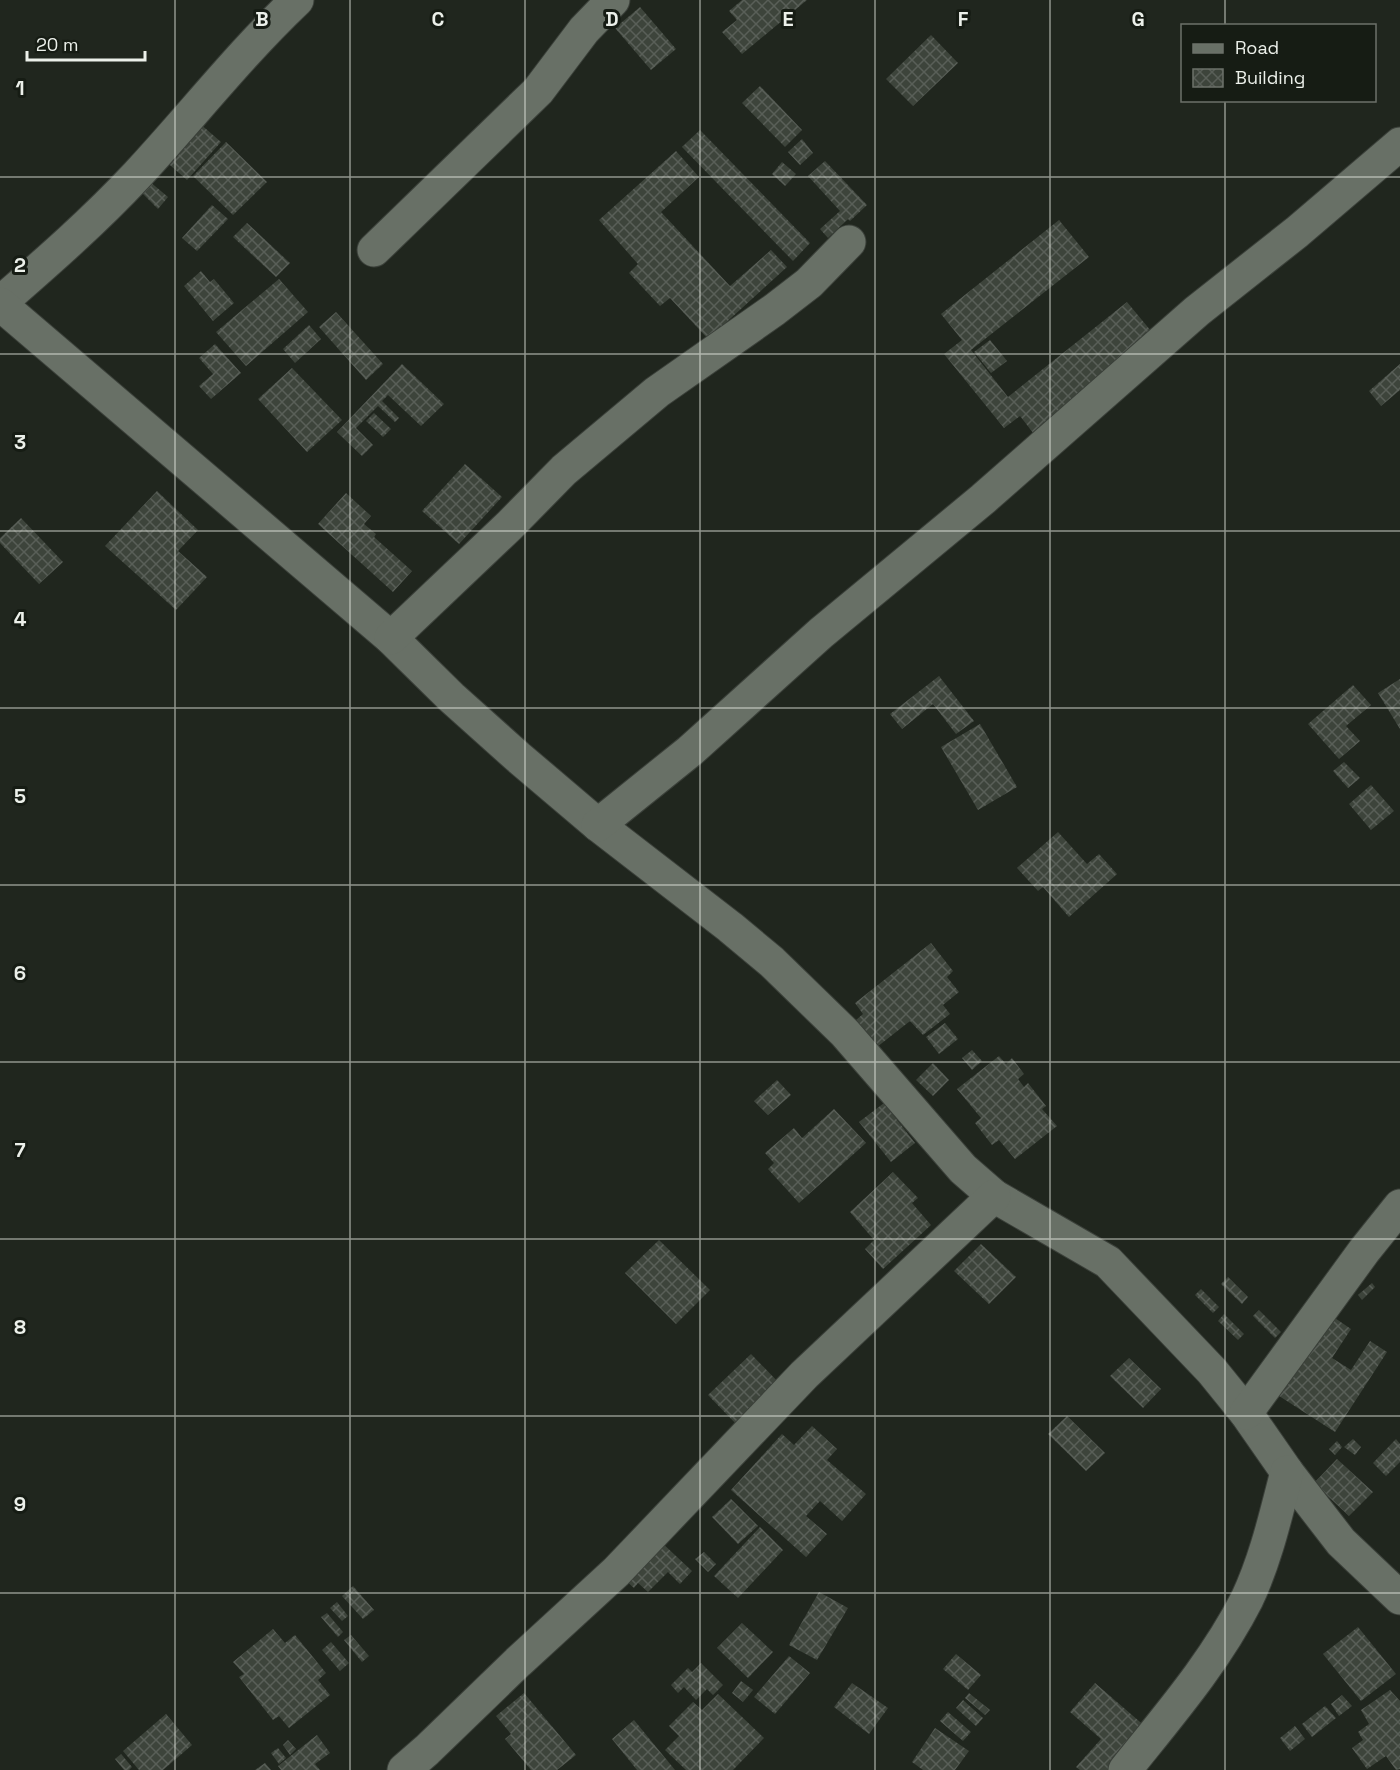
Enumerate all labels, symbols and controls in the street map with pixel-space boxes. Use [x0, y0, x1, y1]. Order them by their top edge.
text: B [255, 6, 269, 32]
text: C [432, 6, 445, 32]
text: D [605, 6, 619, 32]
text: E [782, 6, 794, 32]
text: F [958, 6, 969, 32]
text: G [1131, 6, 1145, 32]
scale bar [27, 24, 146, 62]
legend [1181, 24, 1376, 102]
text: 20 m [36, 33, 79, 56]
text: Road [1235, 36, 1279, 59]
text: Building [1235, 66, 1305, 89]
text: 1 [15, 75, 25, 101]
text: 2 [14, 252, 26, 278]
text: 3 [14, 429, 26, 455]
text: 4 [14, 606, 27, 632]
text: 5 [14, 783, 26, 809]
text: 6 [14, 960, 26, 986]
text: 7 [14, 1137, 26, 1163]
text: 8 [14, 1314, 26, 1340]
text: 9 [14, 1491, 26, 1517]

